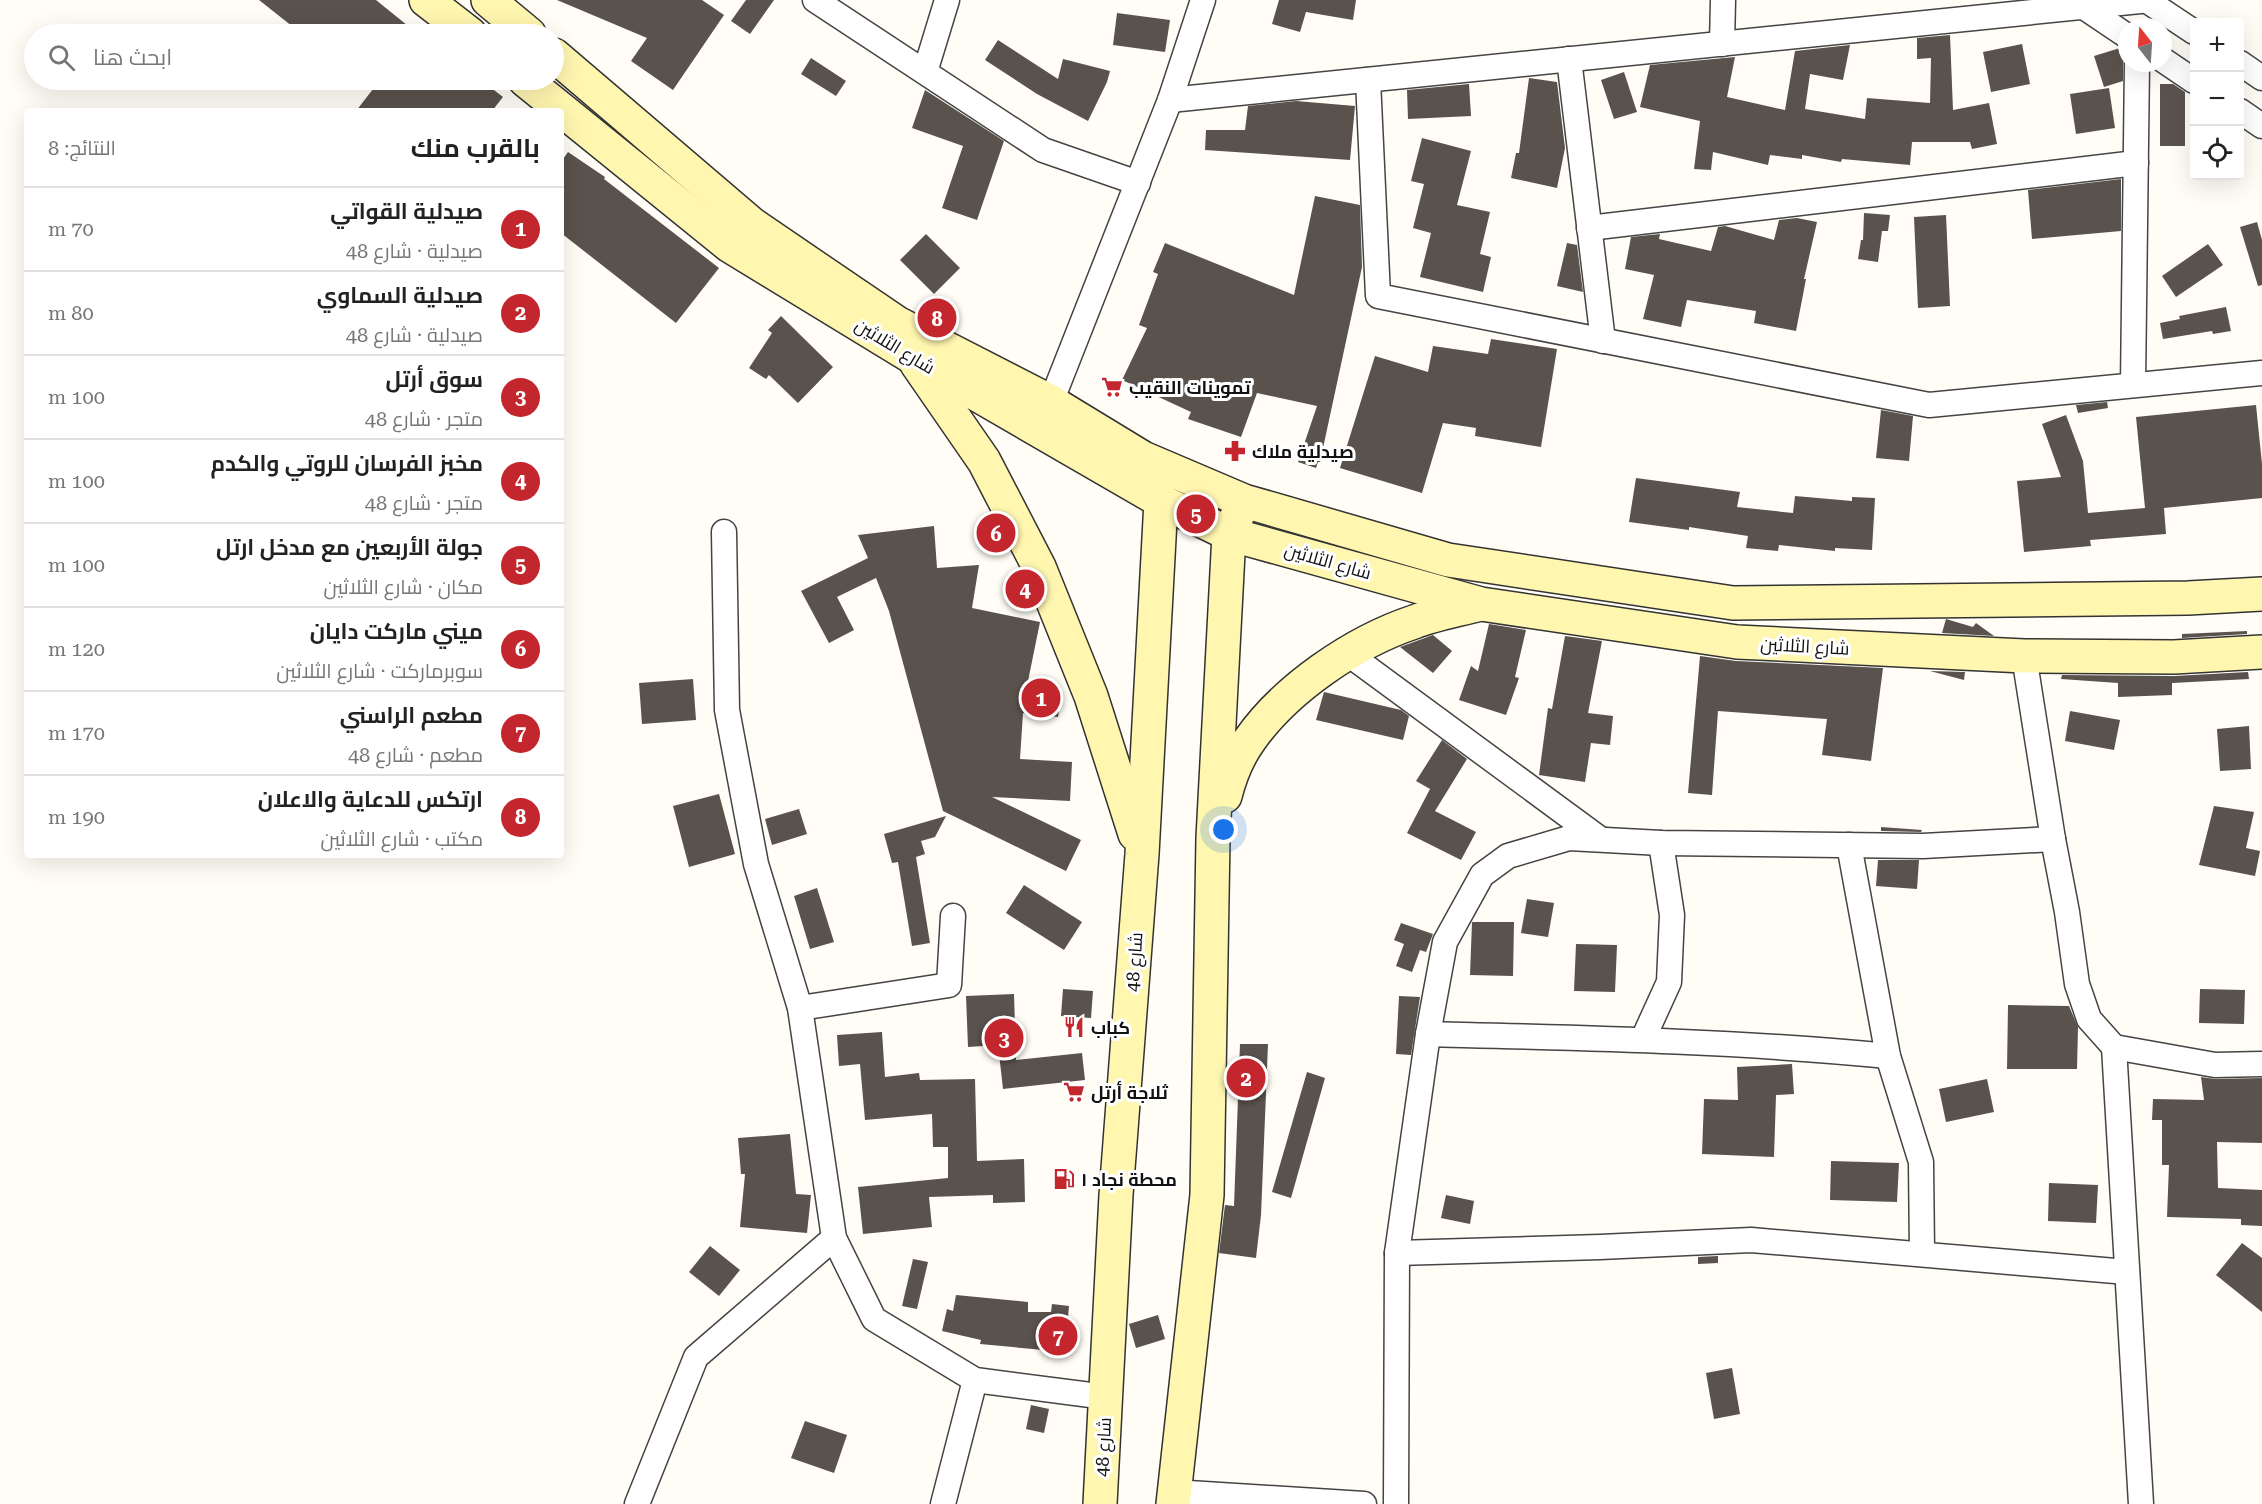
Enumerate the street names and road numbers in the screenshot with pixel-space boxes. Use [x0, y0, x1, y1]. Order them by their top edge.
street label: شارع الثلاثين [850, 314, 939, 380]
street label: شارع الثلاثين [1282, 539, 1374, 585]
street label: شارع الثلاثين [1760, 633, 1850, 661]
street label: شارع 48 [1121, 932, 1149, 993]
street label: شارع 48 [1091, 1417, 1117, 1477]

